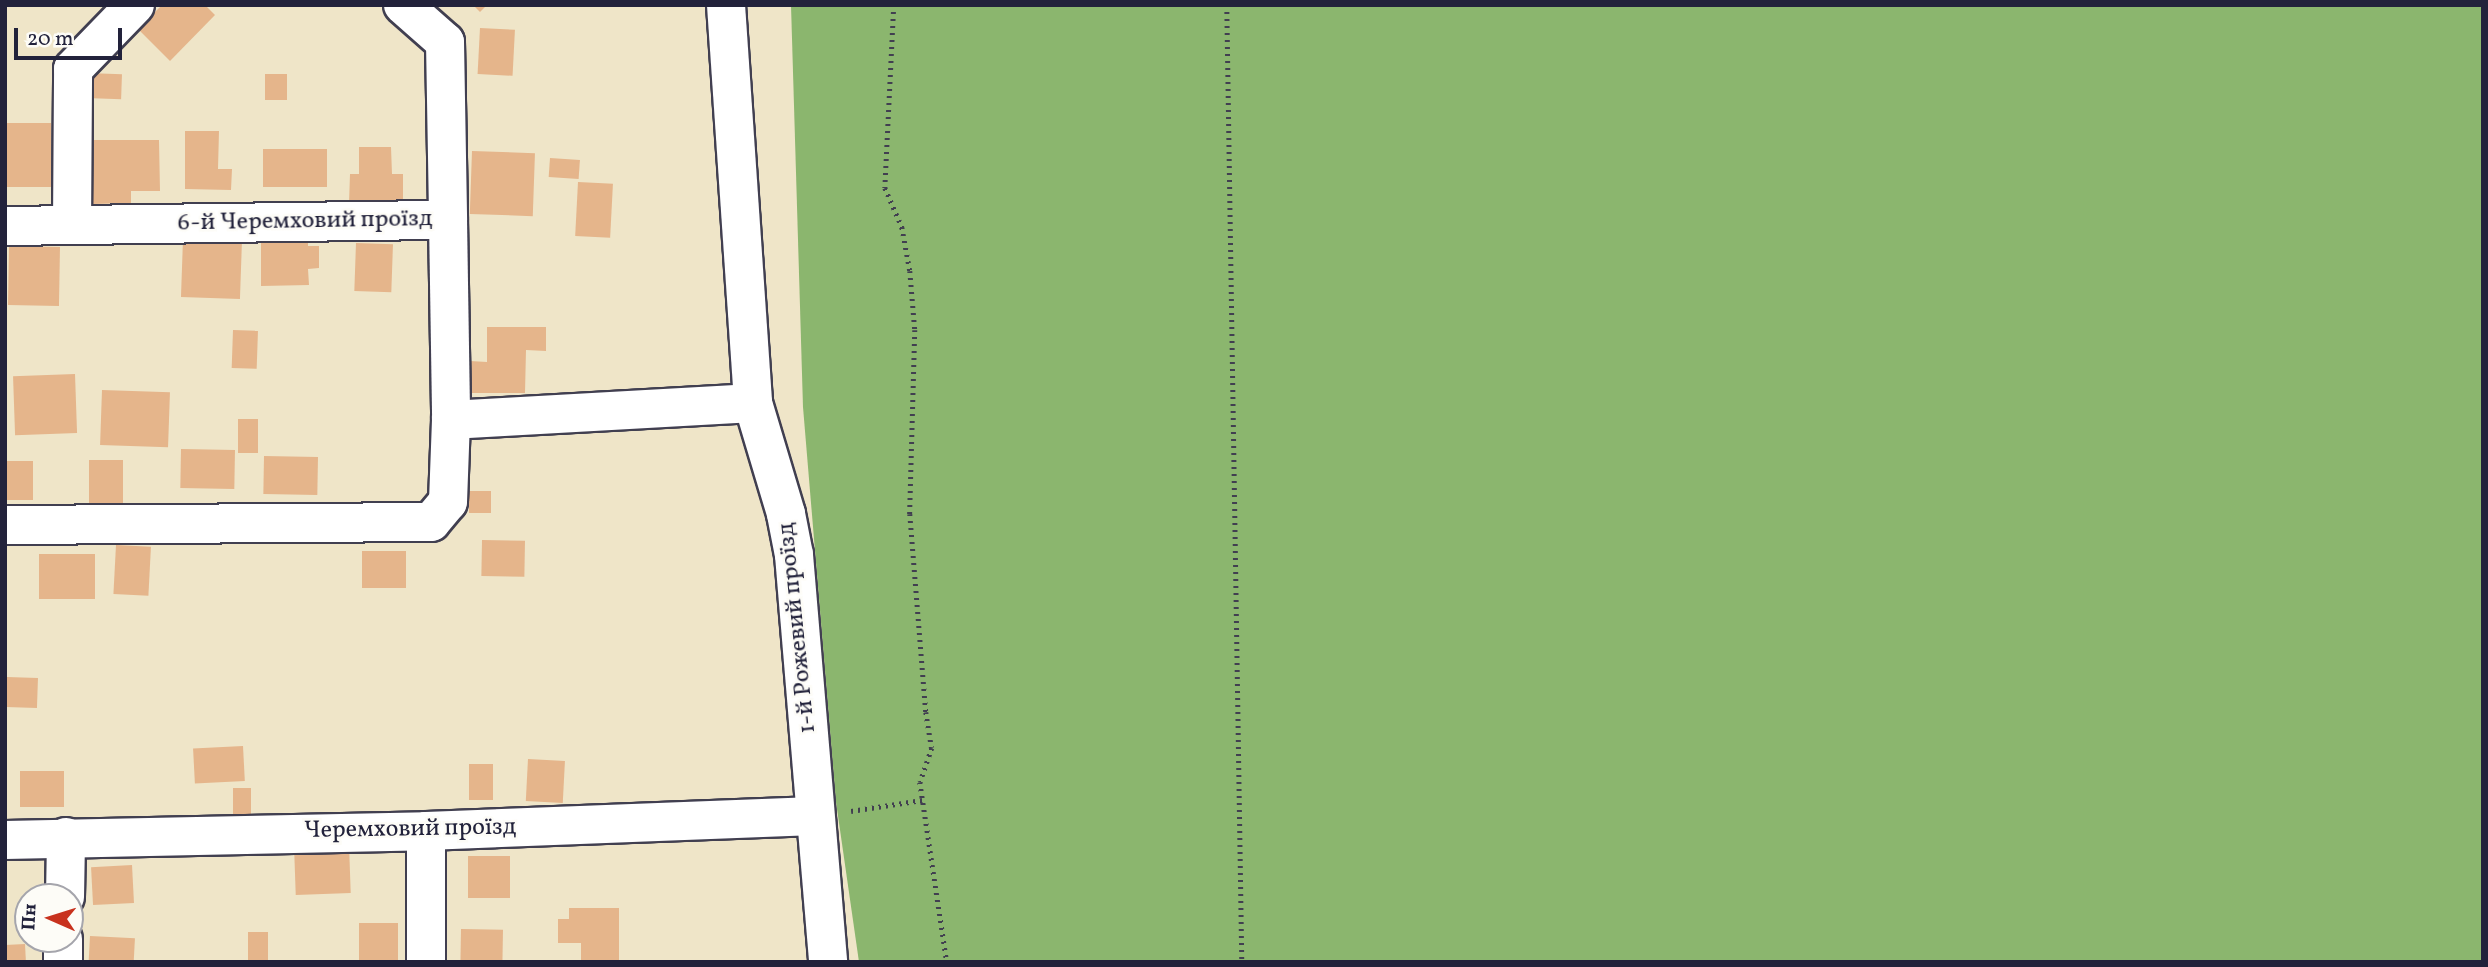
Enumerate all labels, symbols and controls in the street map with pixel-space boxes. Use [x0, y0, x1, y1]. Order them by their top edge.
scale bar [18, 14, 126, 58]
text: 20 m [27, 25, 73, 54]
street label: 6-й Черемховий проїзд [177, 205, 433, 239]
street label: 1-й Рожевий проїзд [773, 521, 823, 735]
street label: Черемховий проїзд [304, 814, 516, 846]
north arrow [14, 883, 84, 953]
text: Пн [16, 903, 44, 931]

